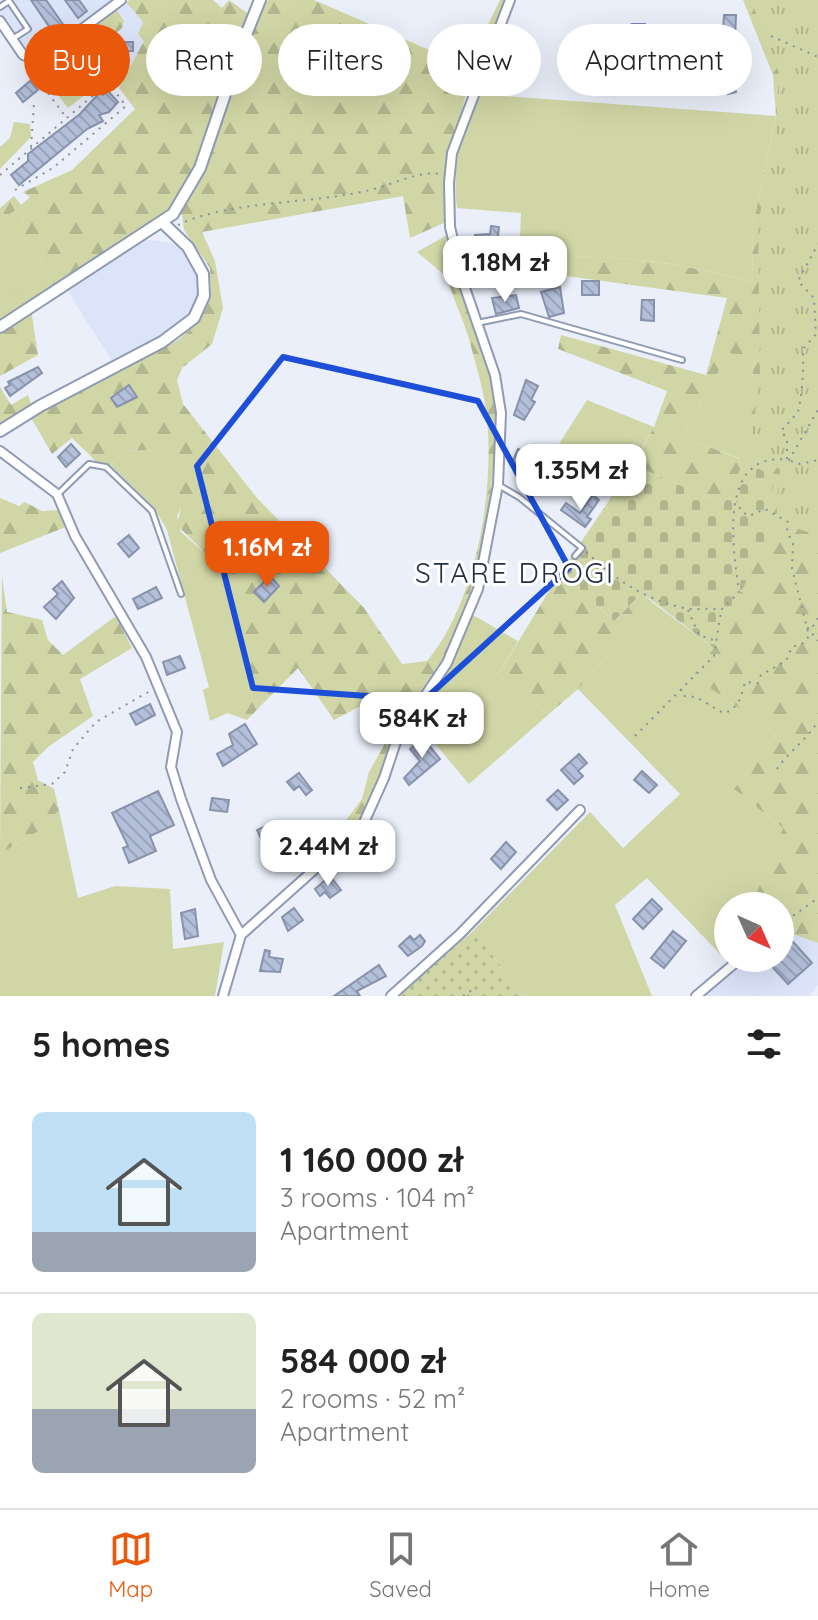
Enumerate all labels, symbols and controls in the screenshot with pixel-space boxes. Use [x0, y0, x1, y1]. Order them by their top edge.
chip: Buy [24, 24, 130, 96]
chip: Rent [146, 24, 262, 96]
chip: Filters [278, 24, 411, 96]
chip: New [427, 24, 541, 96]
chip: Apartment [557, 24, 752, 96]
pin: 1.18M zł [422, 236, 588, 304]
text: 1.18M zł [461, 245, 549, 278]
pin: 1.35M zł [498, 444, 664, 512]
text: 1.35M zł [534, 453, 628, 486]
pin: 1.16M zł [184, 521, 350, 589]
text: 1.16M zł [223, 530, 311, 563]
district label: STARE DROGI [415, 555, 615, 590]
pin: 584K zł [348, 692, 496, 760]
text: 584K zł [378, 701, 466, 734]
pin: 2.44M zł [245, 820, 411, 888]
text: 2.44M zł [278, 829, 378, 862]
north arrow [714, 892, 794, 972]
map controls [714, 892, 794, 972]
icon: filters [742, 1022, 786, 1066]
text: 5 homes [32, 1023, 170, 1066]
text: 1 160 000 zł [280, 1138, 463, 1181]
icon: home [96, 1144, 192, 1240]
text: 3 rooms · 104 m² [280, 1181, 475, 1214]
text: Apartment [280, 1214, 409, 1247]
text: 584 000 zł [280, 1339, 446, 1382]
icon: home [96, 1345, 192, 1441]
text: 2 rooms · 52 m² [280, 1382, 465, 1415]
text: Apartment [280, 1415, 409, 1448]
tab: Map [108, 1527, 153, 1603]
tab: Saved [369, 1527, 432, 1603]
tab: Home [648, 1527, 710, 1603]

